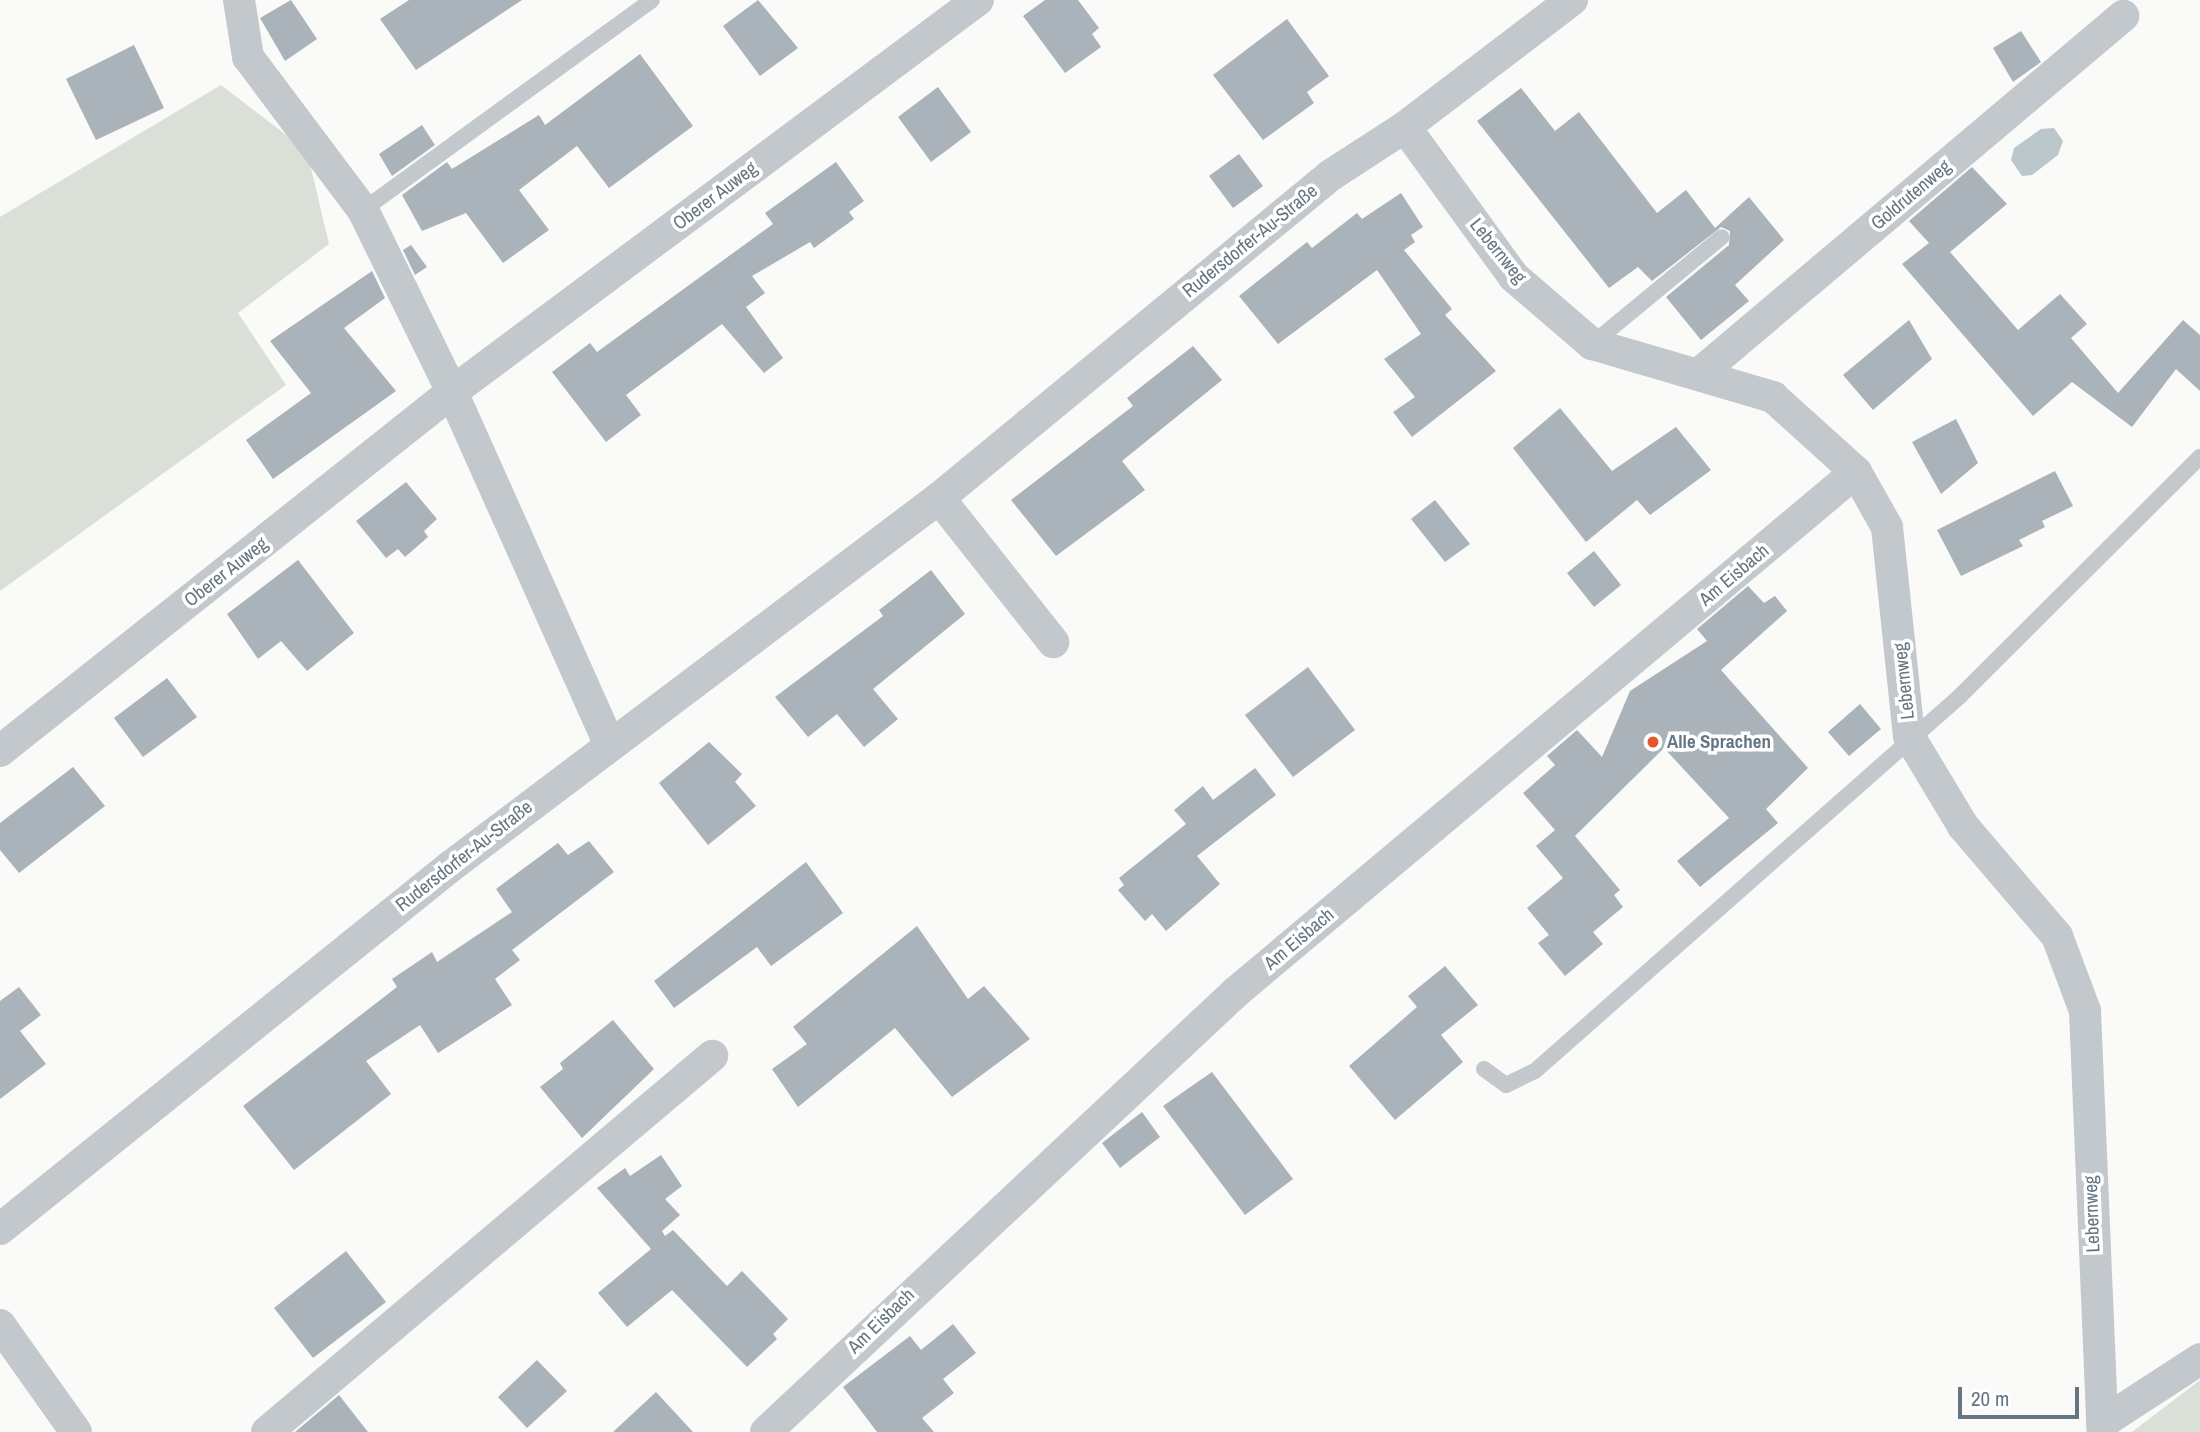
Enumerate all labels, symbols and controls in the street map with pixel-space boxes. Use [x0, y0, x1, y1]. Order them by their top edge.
street label: Goldrutenweg [1867, 155, 1955, 235]
street label: Oberer Auweg [668, 157, 762, 235]
street label: Rudersdorfer-Au-Straße [1178, 180, 1322, 302]
street label: Lebernweg [1465, 214, 1531, 288]
street label: Oberer Auweg [179, 532, 273, 612]
street label: Am Eisbach [1694, 539, 1774, 611]
street label: Lebernweg [1889, 641, 1919, 721]
place label: Alle Sprachen [1667, 731, 1771, 753]
marker: Alle Sprachen [1645, 734, 1661, 750]
street label: Rudersdorfer-Au-Straße [391, 796, 537, 916]
street label: Am Eisbach [1259, 903, 1339, 975]
street label: Lebernweg [2079, 1175, 2105, 1253]
street label: Am Eisbach [843, 1284, 919, 1358]
scale bar [1962, 1372, 2083, 1416]
text: 20 m [1971, 1384, 2009, 1413]

